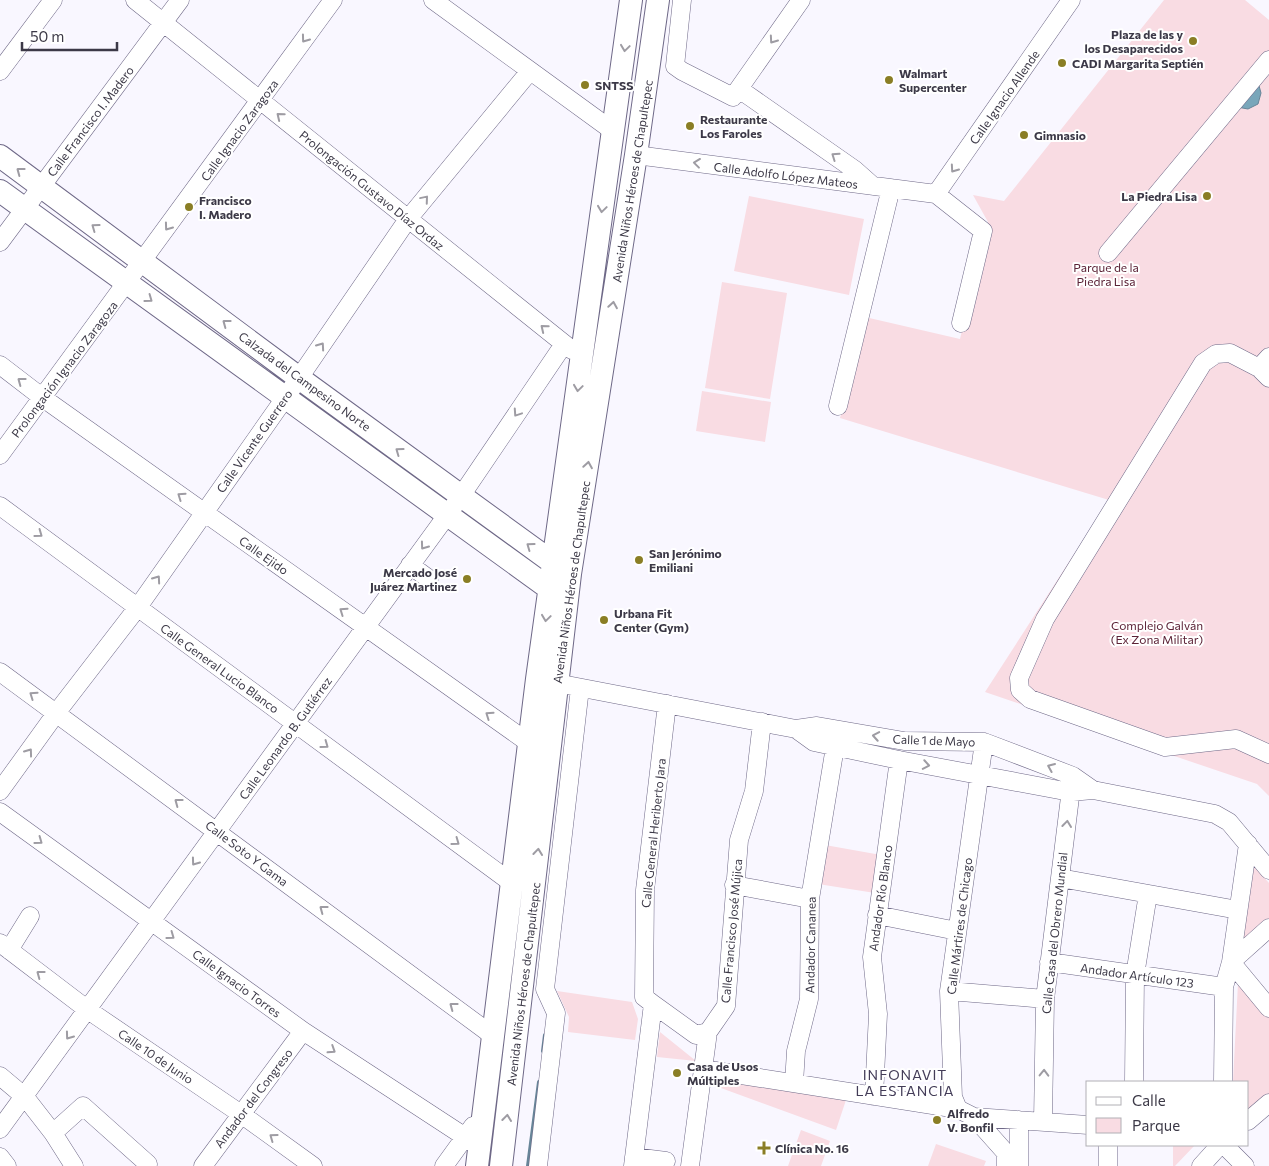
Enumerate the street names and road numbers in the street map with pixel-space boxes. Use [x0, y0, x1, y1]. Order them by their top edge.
street label: Calle Ignacio Allende [966, 47, 1042, 147]
street label: Calle Francisco I. Madero [44, 63, 136, 179]
street label: Calle Ignacio Zaragoza [198, 77, 280, 183]
street label: Avenida Niños Héroes de Chapultepec [609, 79, 655, 283]
street label: Prolongación Gustavo Díaz Ordaz [297, 127, 447, 253]
street label: Calle Adolfo López Mateos [713, 159, 859, 191]
street label: Prolongación Ignacio Zaragoza [8, 298, 120, 440]
street label: Calzada del Campesino Norte [236, 329, 374, 433]
street label: Calle Vicente Guerrero [213, 387, 295, 495]
street label: Avenida Niños Héroes de Chapultepec [550, 480, 592, 684]
street label: Calle Ejido [237, 533, 291, 577]
street label: Calle General Lucio Blanco [158, 620, 282, 716]
street label: Calle Leonardo B. Gutiérrez [236, 674, 334, 802]
street label: Calle 1 de Mayo [892, 732, 976, 748]
street label: Calle General Heriberto Jara [638, 758, 669, 909]
street label: Calle Soto Y Gama [203, 817, 291, 889]
street label: Andador Río Blanco [866, 844, 894, 952]
street label: Calle Casa del Obrero Mundial [1039, 851, 1069, 1015]
street label: Calle Mártires de Chicago [944, 857, 974, 995]
street label: Calle Francisco José Mújica [718, 858, 745, 1004]
street label: Avenida Niños Héroes de Chapultepec [504, 881, 542, 1087]
street label: Andador Cananea [802, 897, 818, 993]
street label: Calle Ignacio Torres [190, 946, 284, 1020]
street label: Andador Artículo 123 [1079, 960, 1195, 990]
street label: Calle 10 de Junio [115, 1026, 196, 1087]
street label: Andador del Congreso [211, 1046, 295, 1150]

